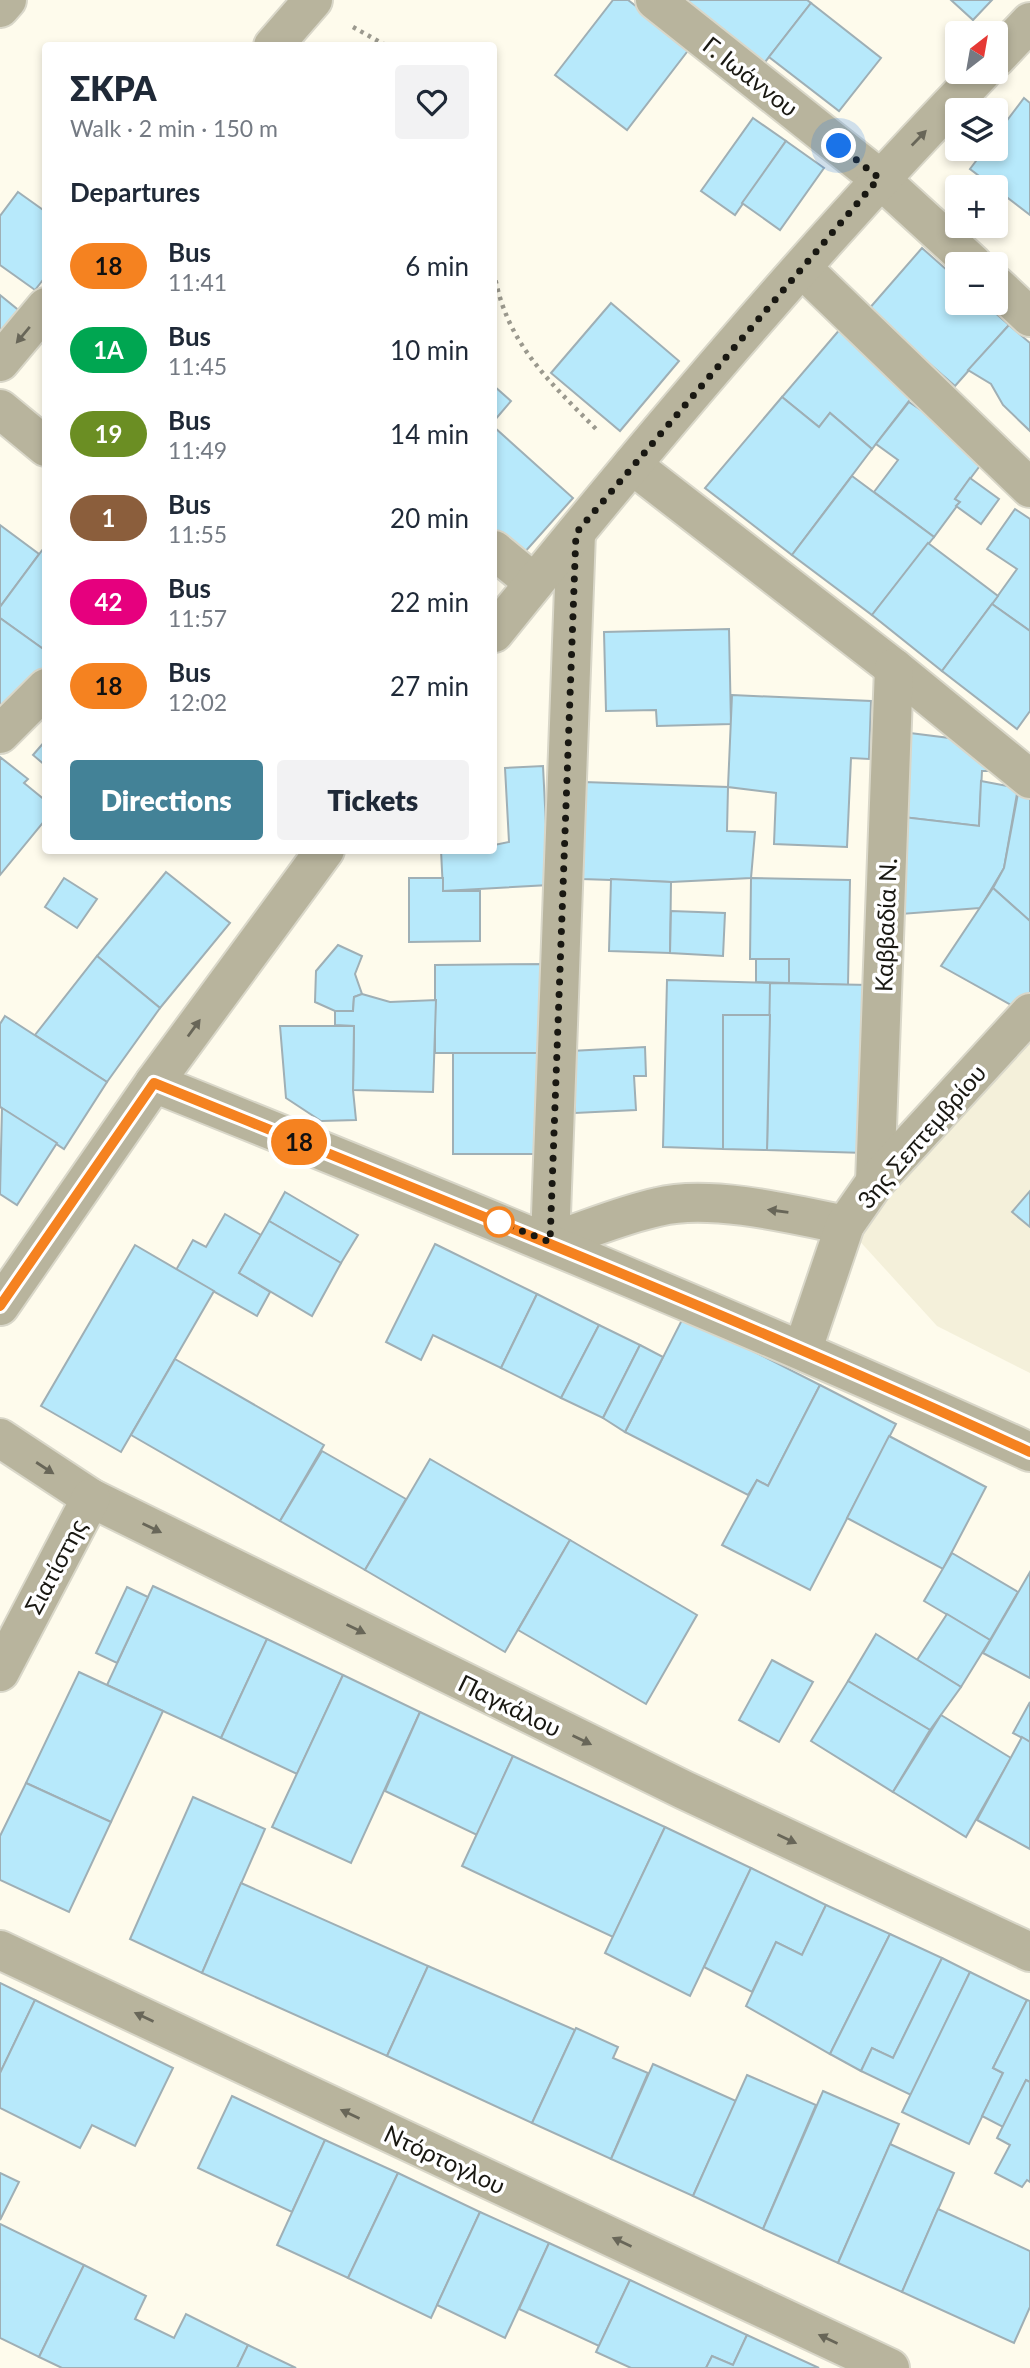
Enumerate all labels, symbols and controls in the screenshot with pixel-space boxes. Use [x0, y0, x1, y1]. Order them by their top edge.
north arrow [945, 21, 1008, 84]
map controls [945, 21, 1008, 315]
street label: Γ. Ιωάννου [698, 30, 804, 122]
button: heart [395, 65, 469, 139]
text: ΣΚΡΑ [70, 68, 156, 108]
button: layers [945, 98, 1008, 161]
text: Walk · 2 min · 150 m [70, 114, 278, 142]
your location [821, 128, 856, 163]
one-way arrow [910, 129, 927, 146]
button: + [945, 175, 1008, 238]
text: Departures [70, 176, 200, 208]
text: Bus [168, 236, 211, 268]
text: 6 min [405, 250, 469, 282]
text: 18 [95, 251, 122, 280]
button: − [945, 252, 1008, 315]
text: 11:41 [168, 268, 227, 296]
text: Bus [168, 320, 211, 352]
one-way arrow [16, 326, 31, 343]
text: 10 min [390, 334, 469, 366]
text: 1Α [93, 335, 124, 364]
text: 11:45 [168, 352, 227, 380]
text: Bus [168, 404, 211, 436]
text: 14 min [390, 418, 469, 450]
text: 19 [95, 419, 122, 448]
text: 11:49 [168, 436, 227, 464]
text: Bus [168, 488, 211, 520]
text: 20 min [390, 502, 469, 534]
text: 1 [102, 503, 115, 532]
text: 11:55 [168, 520, 227, 548]
text: Bus [168, 572, 211, 604]
text: 22 min [390, 586, 469, 618]
text: 42 [95, 587, 122, 616]
text: 11:57 [168, 604, 227, 632]
text: Bus [168, 656, 211, 688]
text: 27 min [390, 670, 469, 702]
text: 18 [95, 671, 122, 700]
text: 12:02 [168, 688, 227, 716]
button: Directions [70, 760, 263, 840]
button: Tickets [277, 760, 469, 840]
street label: Καββαδία Ν. [868, 857, 902, 993]
one-way arrow [187, 1019, 201, 1038]
street label: 3ης Σεπτεμβρίου [851, 1058, 991, 1214]
line badge: 18 [268, 1119, 330, 1165]
text: 18 [285, 1127, 313, 1156]
one-way arrow [767, 1205, 789, 1216]
unlabelled marker [484, 1207, 514, 1237]
one-way arrow [36, 1461, 54, 1475]
street label: Σιατίστης [18, 1514, 92, 1618]
one-way arrow [142, 1522, 162, 1534]
one-way arrow [346, 1623, 366, 1634]
street label: Παγκάλου [454, 1668, 566, 1742]
one-way arrow [572, 1735, 592, 1746]
one-way arrow [777, 1833, 797, 1844]
one-way arrow [134, 2011, 154, 2023]
one-way arrow [339, 2108, 360, 2119]
street label: Ντόρτογλου [380, 2118, 510, 2200]
one-way arrow [612, 2236, 632, 2248]
one-way arrow [818, 2333, 838, 2345]

